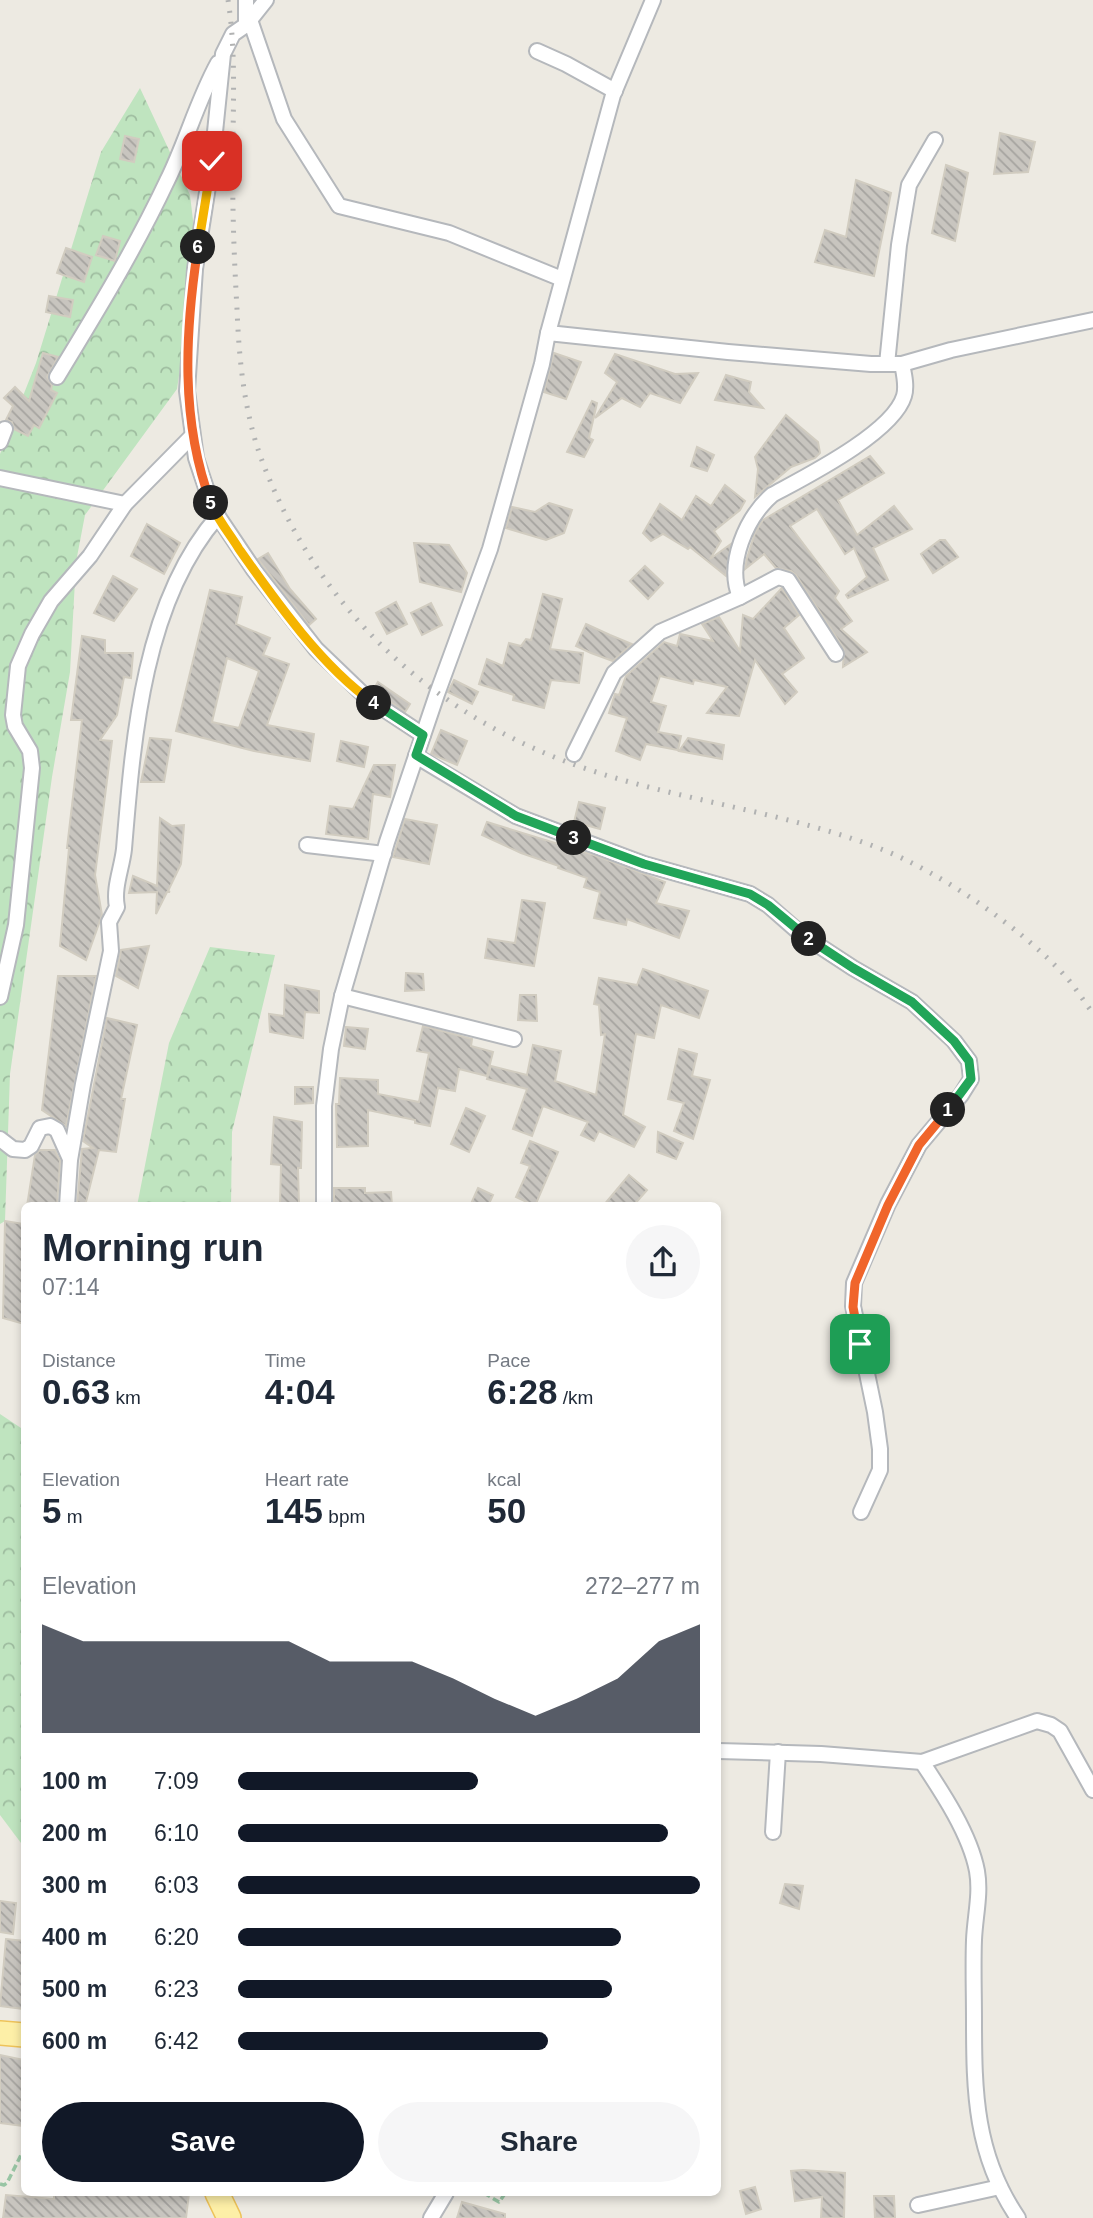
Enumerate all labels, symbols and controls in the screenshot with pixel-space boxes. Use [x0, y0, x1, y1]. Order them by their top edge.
pin [182, 131, 242, 191]
icon: check [193, 142, 231, 180]
pin: 6 [180, 230, 216, 264]
text: 6 [192, 236, 203, 257]
pin: 5 [194, 486, 228, 520]
text: 5 [205, 492, 216, 513]
pin: 4 [356, 686, 392, 720]
text: 4 [368, 692, 379, 713]
pin: 3 [556, 820, 592, 856]
text: 3 [568, 827, 579, 848]
pin: 2 [792, 922, 826, 956]
text: 2 [803, 928, 814, 949]
pin: 1 [930, 1092, 965, 1128]
text: 1 [942, 1099, 953, 1120]
button: share [626, 1225, 700, 1299]
text: Morning run [42, 1227, 264, 1269]
text: 07:14 [42, 1274, 100, 1300]
pin [830, 1314, 890, 1374]
icon: arrive [841, 1325, 879, 1363]
text: Distance [42, 1350, 116, 1371]
text: Time [265, 1350, 306, 1371]
text: Pace [487, 1350, 531, 1371]
text: 0.63 [42, 1372, 110, 1411]
text: 4:04 [265, 1372, 335, 1411]
text: 6:28 [487, 1372, 557, 1411]
text: km [110, 1387, 141, 1408]
text: /km [557, 1387, 593, 1408]
text: Elevation [42, 1469, 120, 1490]
text: Heart rate [265, 1469, 349, 1490]
text: kcal [487, 1469, 521, 1490]
text: 5 [42, 1491, 61, 1530]
text: 145 [265, 1491, 323, 1530]
text: 50 [487, 1491, 526, 1530]
text: m [61, 1506, 83, 1527]
text: bpm [323, 1506, 365, 1527]
text: Elevation [42, 1573, 137, 1599]
text: 272–277 m [585, 1573, 700, 1599]
text: 100 m [42, 1768, 107, 1794]
text: 7:09 [154, 1768, 199, 1794]
text: 200 m [42, 1820, 107, 1846]
text: 6:10 [154, 1820, 199, 1846]
text: 300 m [42, 1872, 107, 1898]
text: 6:03 [154, 1872, 199, 1898]
text: 400 m [42, 1924, 107, 1950]
text: 6:20 [154, 1924, 199, 1950]
text: 500 m [42, 1976, 107, 2002]
text: 6:23 [154, 1976, 199, 2002]
text: 600 m [42, 2028, 107, 2054]
text: 6:42 [154, 2028, 199, 2054]
button: Save [42, 2102, 364, 2182]
button: Share [378, 2102, 700, 2182]

